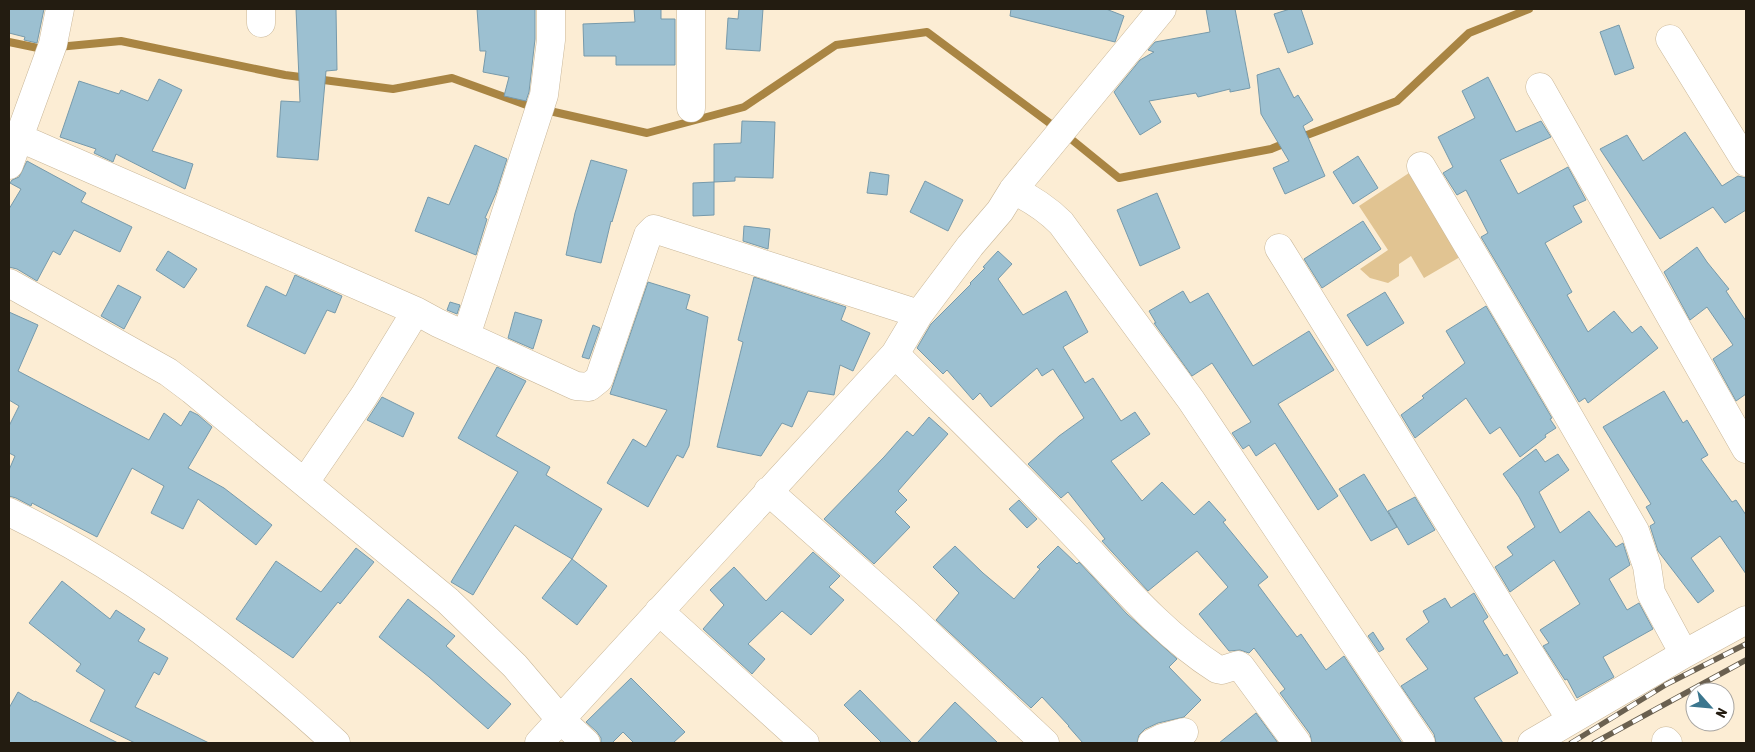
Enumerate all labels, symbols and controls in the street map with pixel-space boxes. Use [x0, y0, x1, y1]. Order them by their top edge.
north arrow [1685, 682, 1735, 732]
text: N [1713, 706, 1731, 720]

